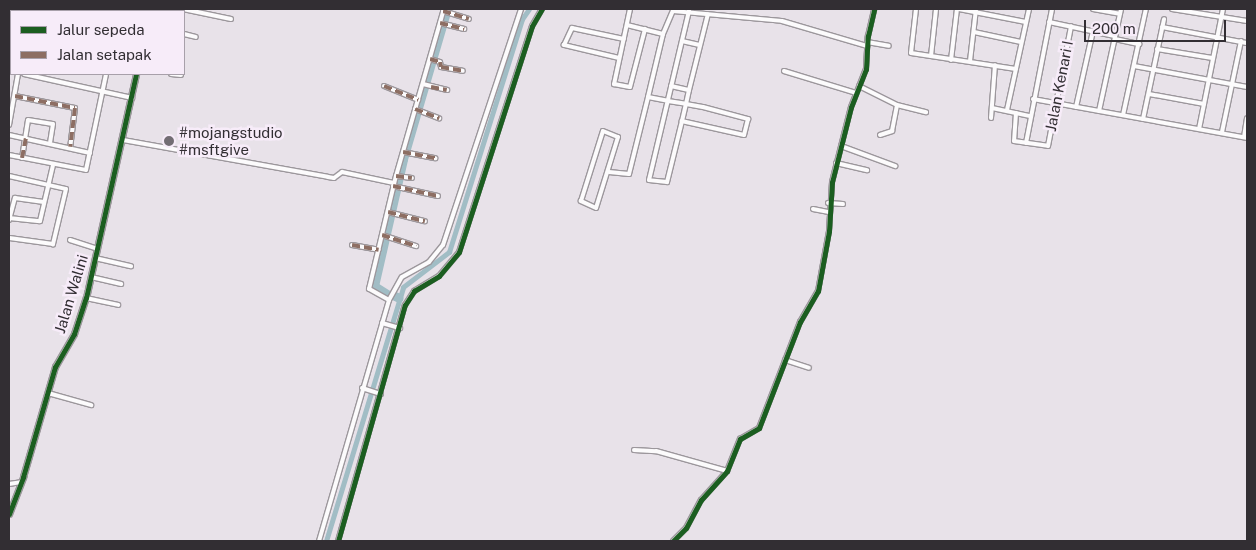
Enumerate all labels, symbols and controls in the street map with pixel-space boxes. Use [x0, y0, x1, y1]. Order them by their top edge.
legend [10, 10, 185, 75]
scale bar [1086, 10, 1228, 42]
text: 200 m [1092, 20, 1136, 37]
text: Jalur sepeda [57, 21, 145, 38]
street label: Jalan Kenari I [1041, 39, 1077, 133]
text: Jalan setapak [57, 46, 152, 63]
place label: #mojangstudio #msftgive [179, 123, 283, 158]
marker: #mojangstudio #msftgive [163, 135, 175, 147]
street label: Jalan Walini [50, 252, 92, 336]

